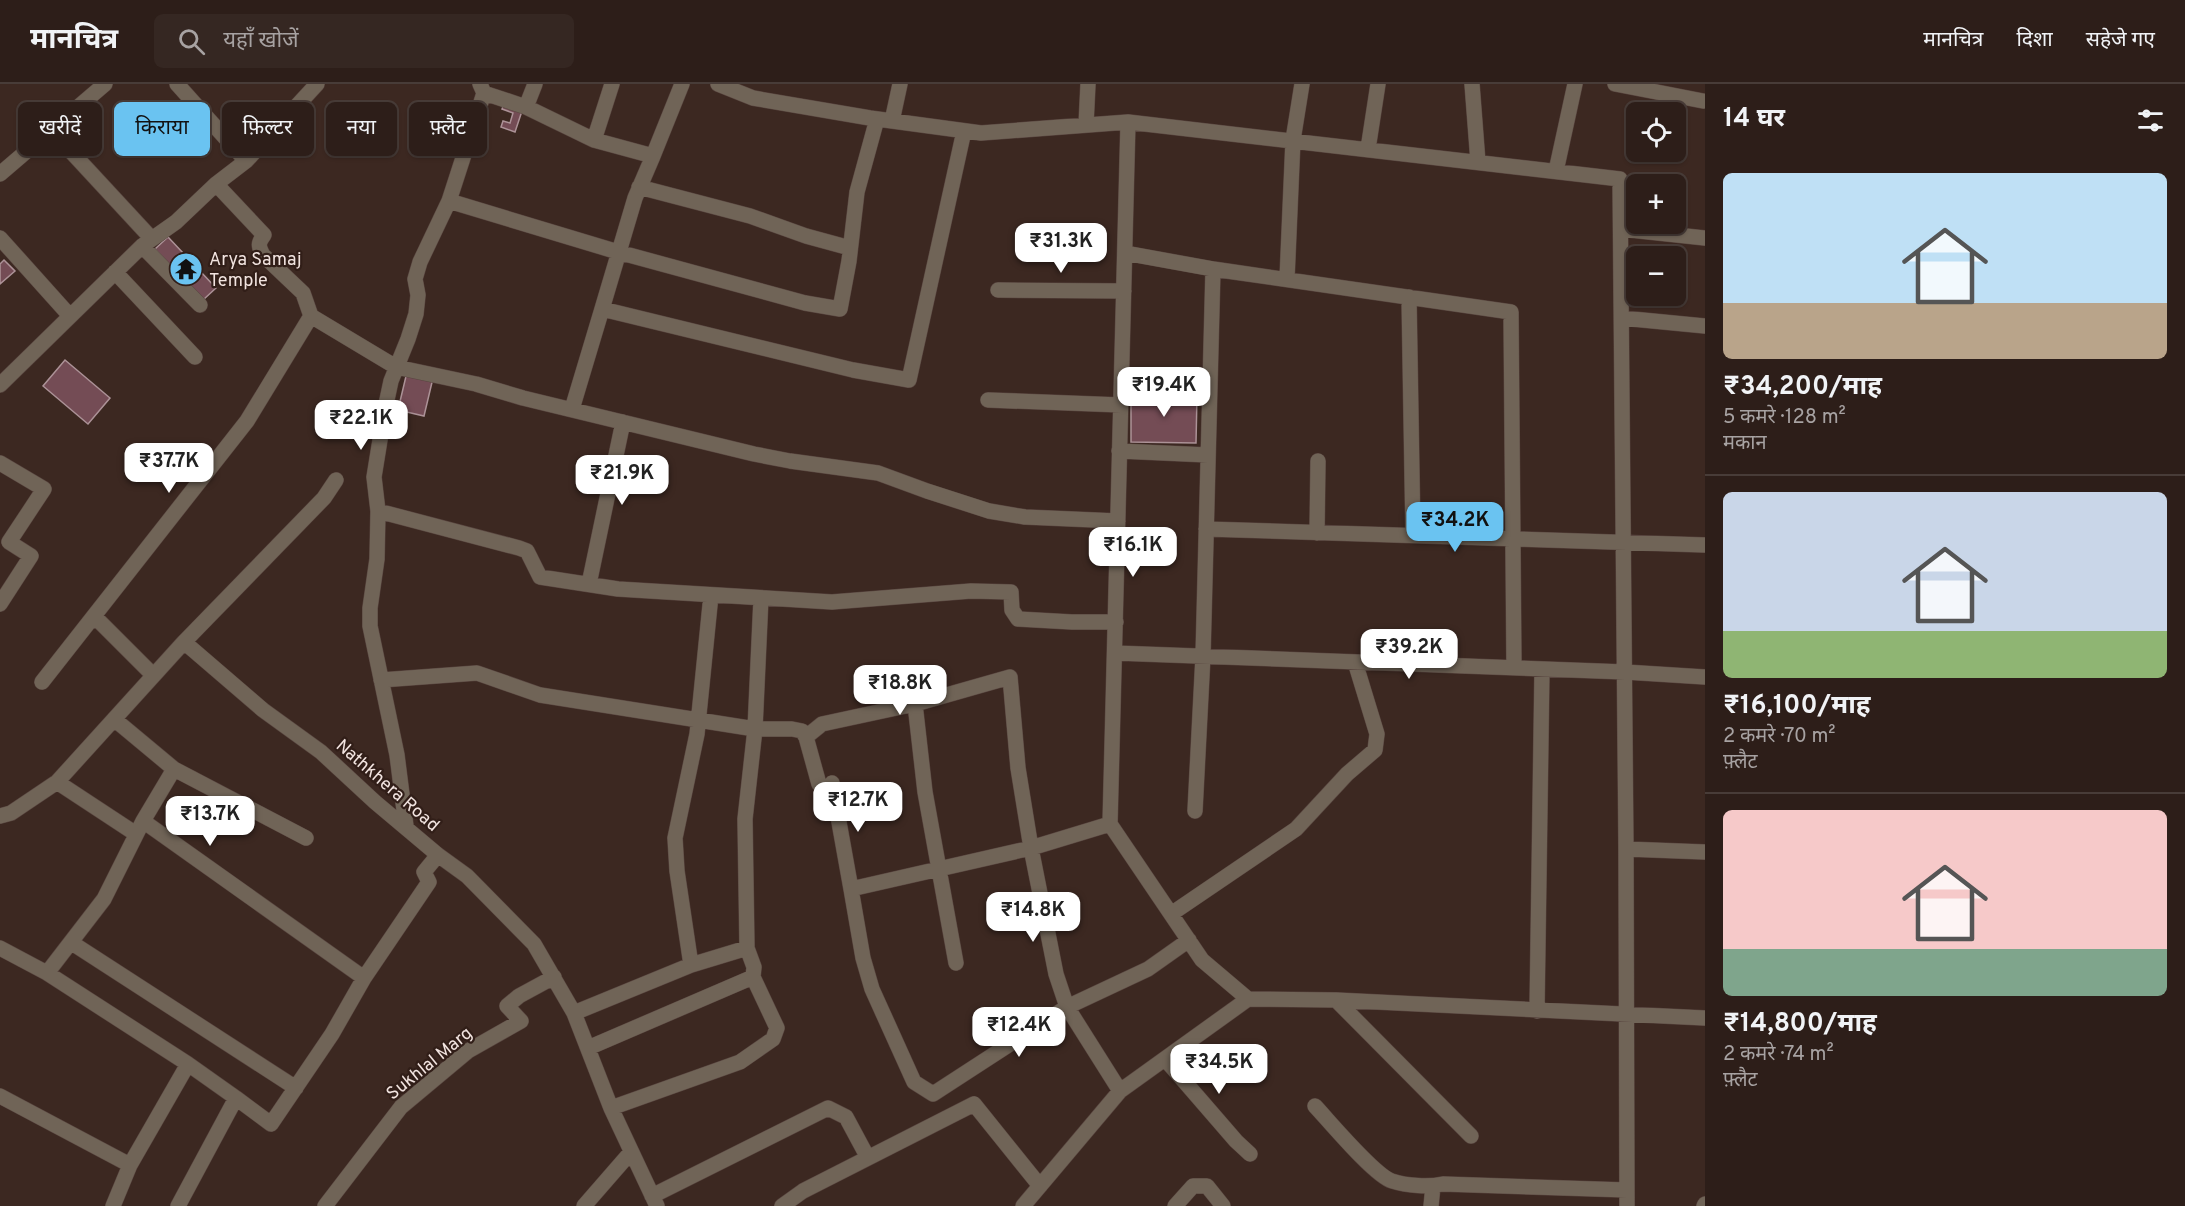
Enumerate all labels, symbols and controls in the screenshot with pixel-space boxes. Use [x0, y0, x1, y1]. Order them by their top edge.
search box [154, 14, 574, 68]
text: मानचित्र [30, 23, 118, 59]
icon: search [175, 25, 208, 58]
text: मानचित्र [1923, 27, 1983, 54]
text: दिशा [2016, 27, 2053, 54]
text: सहेजे गए [2086, 27, 2155, 54]
text: यहाँ खोजें [223, 28, 299, 55]
chip: खरीदें [18, 102, 102, 156]
chip: किराया [114, 102, 210, 156]
chip: फ़िल्टर [222, 102, 314, 156]
chip: नया [326, 102, 397, 156]
chip: फ़्लैट [409, 102, 487, 156]
map controls [1626, 102, 1686, 306]
button: locate [1626, 102, 1686, 162]
text: 14 घर [1723, 103, 1785, 136]
icon: filters [2134, 104, 2167, 137]
button: + [1626, 174, 1686, 234]
icon: home [1891, 212, 1999, 320]
pin: ₹31.3K [1012, 223, 1110, 274]
text: ₹31.3K [1029, 229, 1093, 255]
button: − [1626, 246, 1686, 306]
place label: Arya Samaj Temple [209, 249, 302, 293]
temple icon: Arya Samaj Temple [168, 251, 204, 287]
pin: ₹19.4K [1115, 367, 1213, 418]
text: ₹34,200/माह [1723, 371, 1882, 404]
text: ₹19.4K [1131, 373, 1197, 399]
pin: ₹22.1K [312, 400, 410, 451]
text: 5 कमरे · 128 m² [1723, 405, 1846, 431]
text: ₹22.1K [329, 406, 393, 432]
text: मकान [1723, 431, 1767, 457]
pin: ₹37.7K [120, 443, 218, 494]
text: ₹37.7K [138, 449, 200, 475]
pin: ₹21.9K [573, 455, 671, 506]
text: ₹21.9K [590, 461, 654, 487]
pin: ₹34.2K [1406, 502, 1504, 553]
text: ₹34.2K [1420, 508, 1490, 534]
pin: ₹16.1K [1084, 527, 1182, 578]
icon: home [1891, 531, 1999, 639]
text: ₹16.1K [1103, 533, 1163, 559]
pin: ₹39.2K [1360, 629, 1458, 680]
text: ₹39.2K [1375, 635, 1443, 661]
pin: ₹18.8K [851, 665, 949, 716]
text: ₹18.8K [868, 671, 932, 697]
text: ₹16,100/माह [1723, 690, 1871, 723]
text: 2 कमरे · 70 m² [1723, 724, 1836, 750]
street label: Nathkhera Road [330, 735, 444, 837]
text: फ़्लैट [1723, 750, 1758, 776]
pin: ₹12.7K [809, 782, 907, 833]
text: ₹12.7K [827, 788, 889, 814]
pin: ₹13.7K [161, 796, 259, 847]
text: ₹13.7K [180, 802, 240, 828]
icon: home [1891, 849, 1999, 957]
pin: ₹14.8K [984, 892, 1082, 943]
text: ₹14.8K [1000, 898, 1066, 924]
pin: ₹12.4K [970, 1007, 1068, 1058]
text: ₹14,800/माह [1723, 1008, 1877, 1041]
text: ₹12.4K [986, 1013, 1052, 1039]
street label: Sukhlal Marg [382, 1022, 478, 1106]
text: 2 कमरे · 74 m² [1723, 1042, 1834, 1068]
pin: ₹34.5K [1170, 1044, 1268, 1095]
text: ₹34.5K [1184, 1050, 1254, 1076]
text: फ़्लैट [1723, 1068, 1758, 1094]

